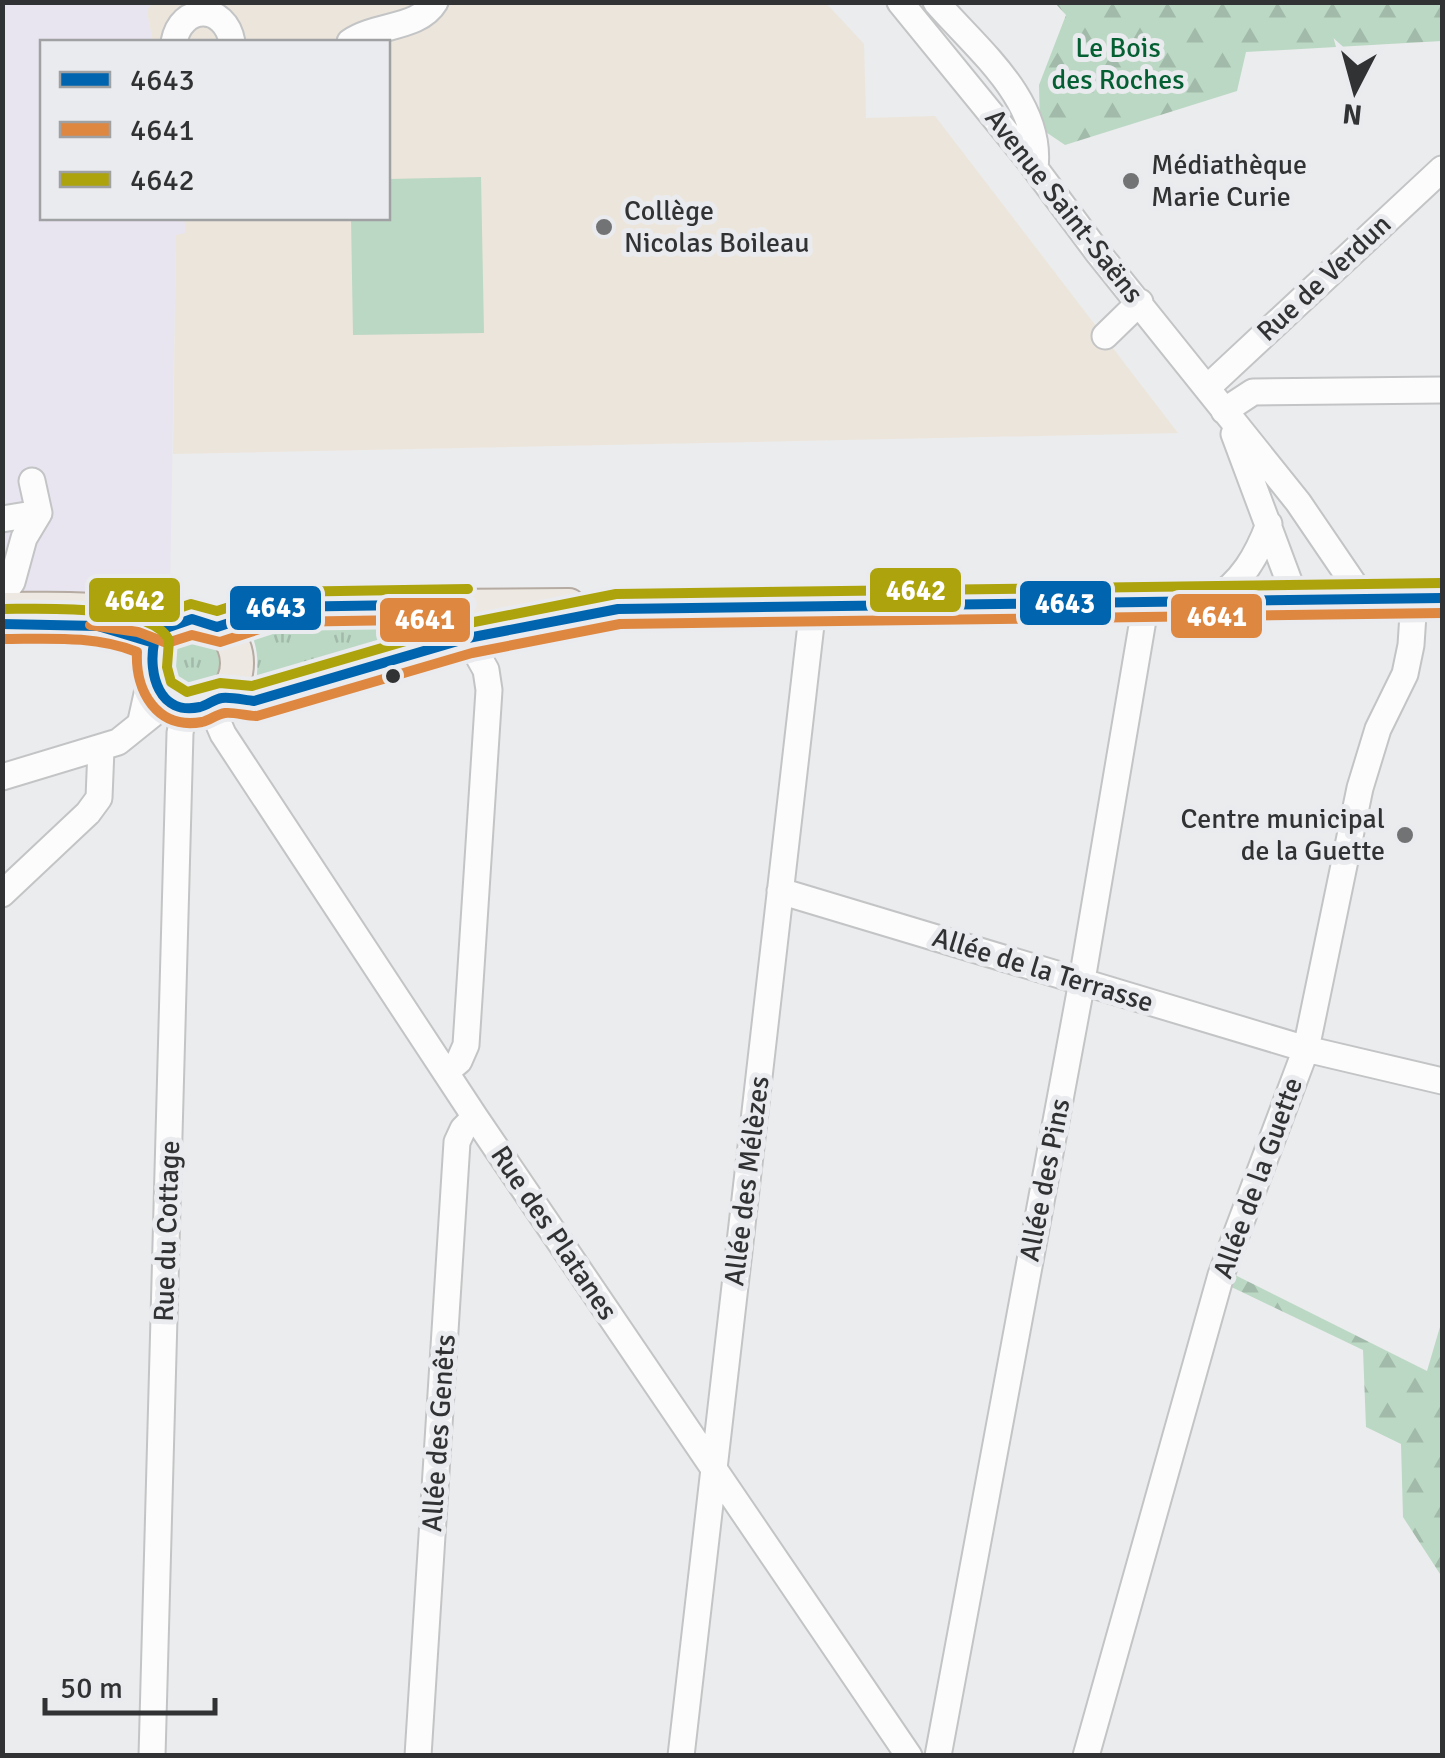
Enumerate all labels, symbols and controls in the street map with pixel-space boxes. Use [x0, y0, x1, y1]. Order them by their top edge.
park label: Le Bois des Roches [1052, 31, 1184, 97]
legend [40, 40, 390, 220]
north arrow [1305, 40, 1405, 140]
text: 4643 [130, 62, 195, 99]
text: N [1341, 96, 1364, 132]
street label: Avenue Saint-Saëns [978, 102, 1150, 310]
text: 4641 [130, 112, 195, 149]
place label: Médiathèque Marie Curie [1151, 148, 1307, 214]
text: 4642 [130, 162, 195, 199]
marker: Médiathèque Marie Curie [1120, 170, 1142, 192]
place label: Collège Nicolas Boileau [624, 194, 810, 260]
street label: Rue de Verdun [1250, 207, 1398, 349]
marker: Collège Nicolas Boileau [593, 216, 615, 238]
line badge: 4642 [868, 566, 963, 614]
text: 4642 [886, 574, 946, 608]
line badge: 4642 [87, 576, 182, 624]
line badge: 4643 [1018, 579, 1113, 627]
text: 4642 [105, 584, 165, 618]
line badge: 4643 [228, 584, 323, 632]
text: 4643 [1035, 587, 1095, 621]
text: 4643 [246, 591, 306, 625]
line badge: 4641 [1169, 592, 1264, 640]
line badge: 4641 [378, 596, 472, 644]
text: 4641 [1187, 600, 1247, 634]
text: 4641 [395, 603, 455, 637]
unlabelled marker [383, 666, 403, 686]
place label: Centre municipal de la Guette [1180, 802, 1385, 868]
marker: Centre municipal de la Guette [1394, 824, 1416, 846]
street label: Allée de la Terrasse [928, 920, 1158, 1020]
street label: Allée de la Guette [1206, 1073, 1310, 1283]
street label: Allée des Mélèzes [717, 1074, 777, 1288]
street label: Allée des Pins [1013, 1096, 1077, 1264]
street label: Rue du Cottage [147, 1140, 187, 1322]
street label: Rue des Platanes [483, 1140, 625, 1326]
street label: Allée des Genêts [415, 1333, 463, 1533]
scale bar [45, 1653, 215, 1715]
text: 50 m [60, 1670, 123, 1707]

